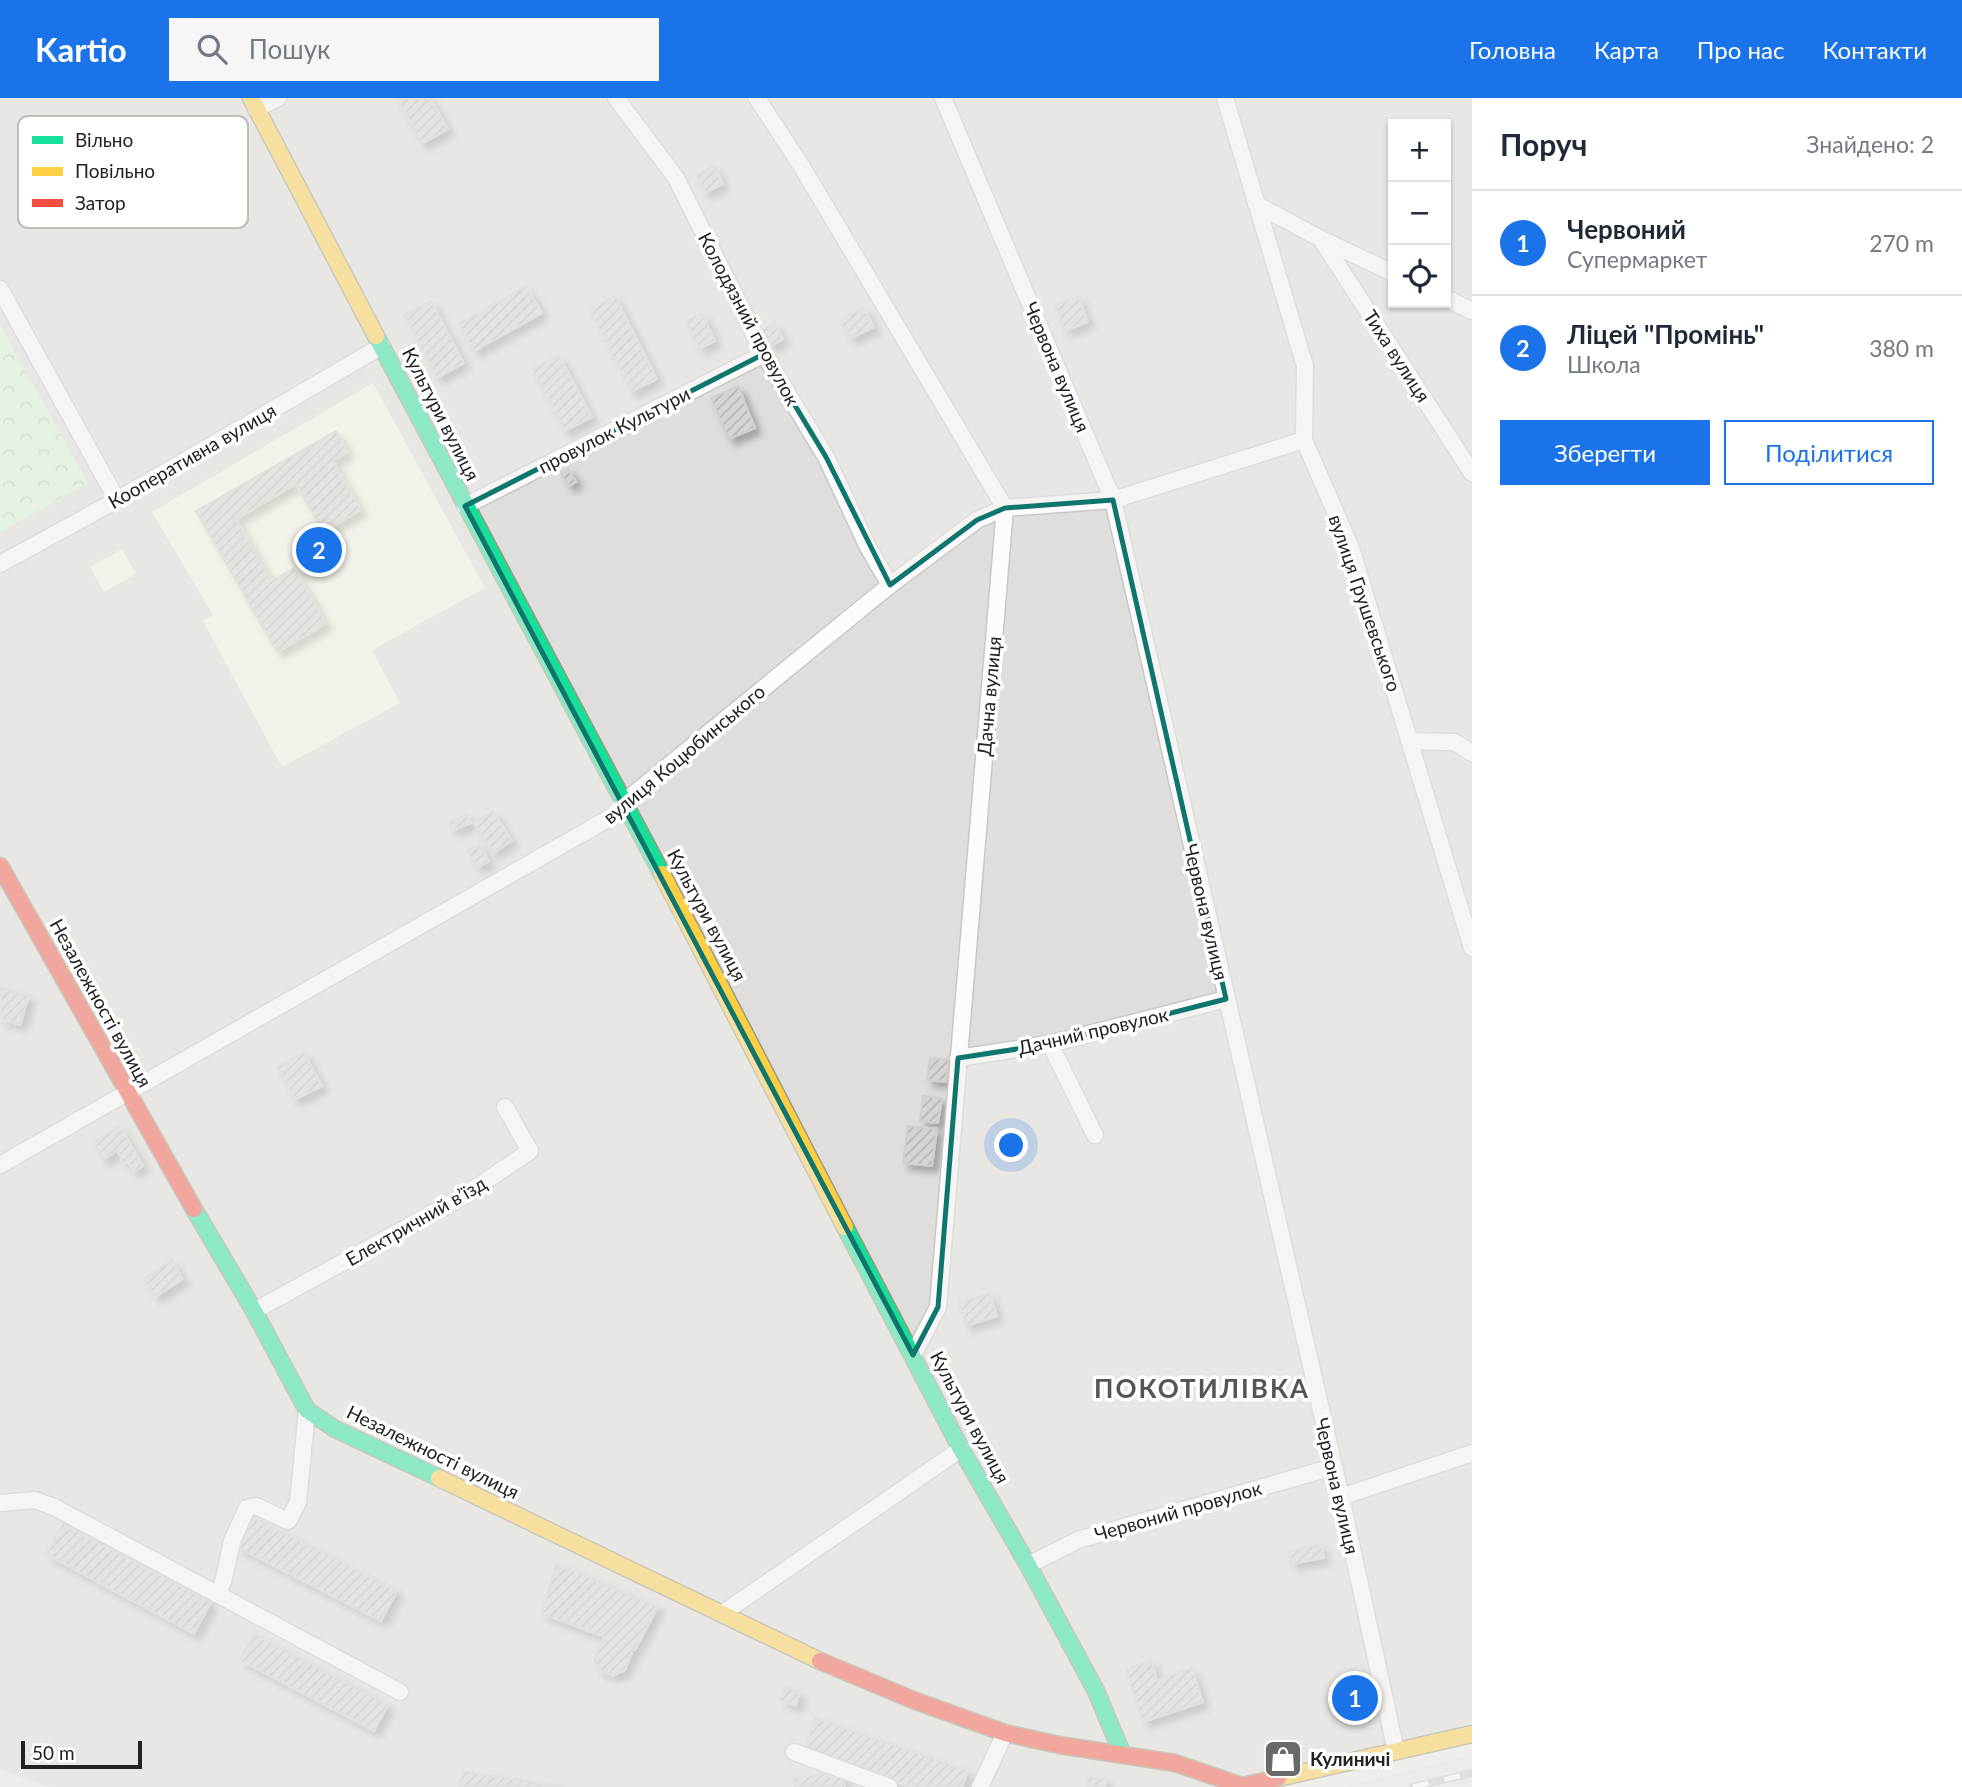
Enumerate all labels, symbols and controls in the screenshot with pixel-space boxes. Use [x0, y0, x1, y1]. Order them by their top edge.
search box [169, 18, 659, 81]
text: Kartio [35, 29, 127, 69]
icon: search [193, 30, 231, 68]
text: Пошук [249, 33, 331, 65]
text: Головна [1469, 35, 1556, 64]
text: Карта [1594, 35, 1659, 64]
text: Про нас [1697, 35, 1784, 64]
text: Контакти [1822, 35, 1927, 64]
legend [18, 116, 248, 228]
map controls [1388, 119, 1451, 308]
button: + [1388, 119, 1451, 182]
text: Поруч [1500, 126, 1587, 162]
text: Вільно [75, 128, 133, 151]
text: Знайдено: 2 [1806, 130, 1934, 158]
text: Повільно [75, 159, 155, 182]
button: − [1388, 182, 1451, 245]
text: Затор [75, 191, 126, 214]
text: Червоний [1567, 213, 1686, 245]
street label: Колодязний провулок [694, 228, 805, 410]
text: 1 [1516, 229, 1530, 257]
text: 270 m [1869, 229, 1934, 257]
button: locate [1388, 245, 1451, 308]
text: Супермаркет [1567, 245, 1707, 273]
street label: Червона вулиця [1020, 298, 1095, 435]
street label: Тиха вулиця [1359, 305, 1436, 406]
text: Ліцей "Промінь" [1567, 318, 1764, 350]
text: 2 [1516, 334, 1530, 362]
text: 380 m [1869, 334, 1934, 362]
street label: Культури вулиця [398, 343, 485, 484]
text: Школа [1567, 350, 1641, 378]
street label: провулок Культури [534, 381, 694, 478]
street label: Кооперативна вулиця [104, 398, 280, 513]
button: Зберегти [1500, 420, 1710, 485]
button: Поділитися [1724, 420, 1934, 485]
street label: вулиця Грушевського [1324, 511, 1407, 694]
pin: 2 [296, 524, 342, 576]
street label: Дачна вулиця [972, 635, 1005, 757]
street label: вулиця Коцюбинського [598, 679, 769, 828]
street label: Червона вулиця [1180, 842, 1233, 982]
street label: Культури вулиця [663, 845, 752, 985]
street label: Незалежності вулиця [46, 915, 157, 1091]
street label: Дачний провулок [1016, 1002, 1170, 1059]
your location [994, 1128, 1028, 1162]
street label: Електричний в’їзд [341, 1171, 490, 1270]
street label: Культури вулиця [926, 1347, 1015, 1487]
district label: ПОКОТИЛІВКА [1094, 1372, 1310, 1404]
street label: Незалежності вулиця [343, 1400, 523, 1503]
street label: Червона вулиця [1311, 1416, 1364, 1556]
street label: Червоний провулок [1092, 1476, 1264, 1545]
pin: 1 [1332, 1672, 1378, 1724]
scale bar [21, 1738, 142, 1770]
shop icon: Кулиничі [1262, 1738, 1304, 1780]
text: 50 m [32, 1741, 75, 1764]
place label: Кулиничі [1310, 1747, 1390, 1770]

